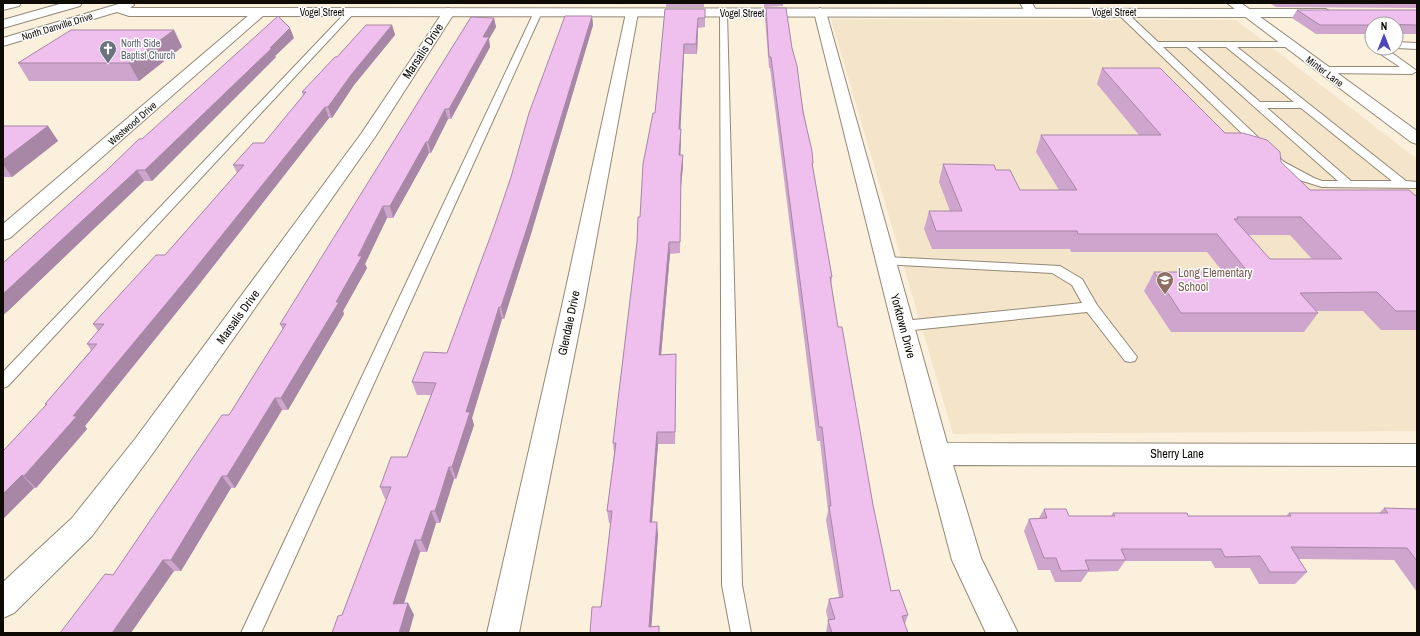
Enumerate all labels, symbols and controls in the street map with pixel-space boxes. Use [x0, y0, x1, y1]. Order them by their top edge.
street label: Vogel Street [300, 6, 345, 19]
street label: Vogel Street [1092, 6, 1137, 19]
street label: Vogel Street [720, 7, 765, 20]
street label: North Danville Drive [20, 9, 95, 43]
north arrow [1364, 16, 1404, 56]
text: N [1381, 19, 1387, 33]
street label: Marsalis Drive [399, 20, 447, 82]
place label: North Side Baptist Church [121, 37, 175, 62]
church icon: North Side Baptist Church [98, 39, 118, 64]
street label: Minter Lane [1303, 53, 1346, 90]
street label: Westwood Drive [105, 98, 160, 148]
place label: Long Elementary School [1178, 265, 1252, 295]
school or university icon: Long Elementary School [1155, 270, 1175, 295]
street label: Marsalis Drive [213, 287, 263, 347]
street label: Glendale Drive [554, 289, 584, 357]
street label: Yorktown Drive [887, 292, 919, 360]
street label: Sherry Lane [1150, 446, 1204, 462]

